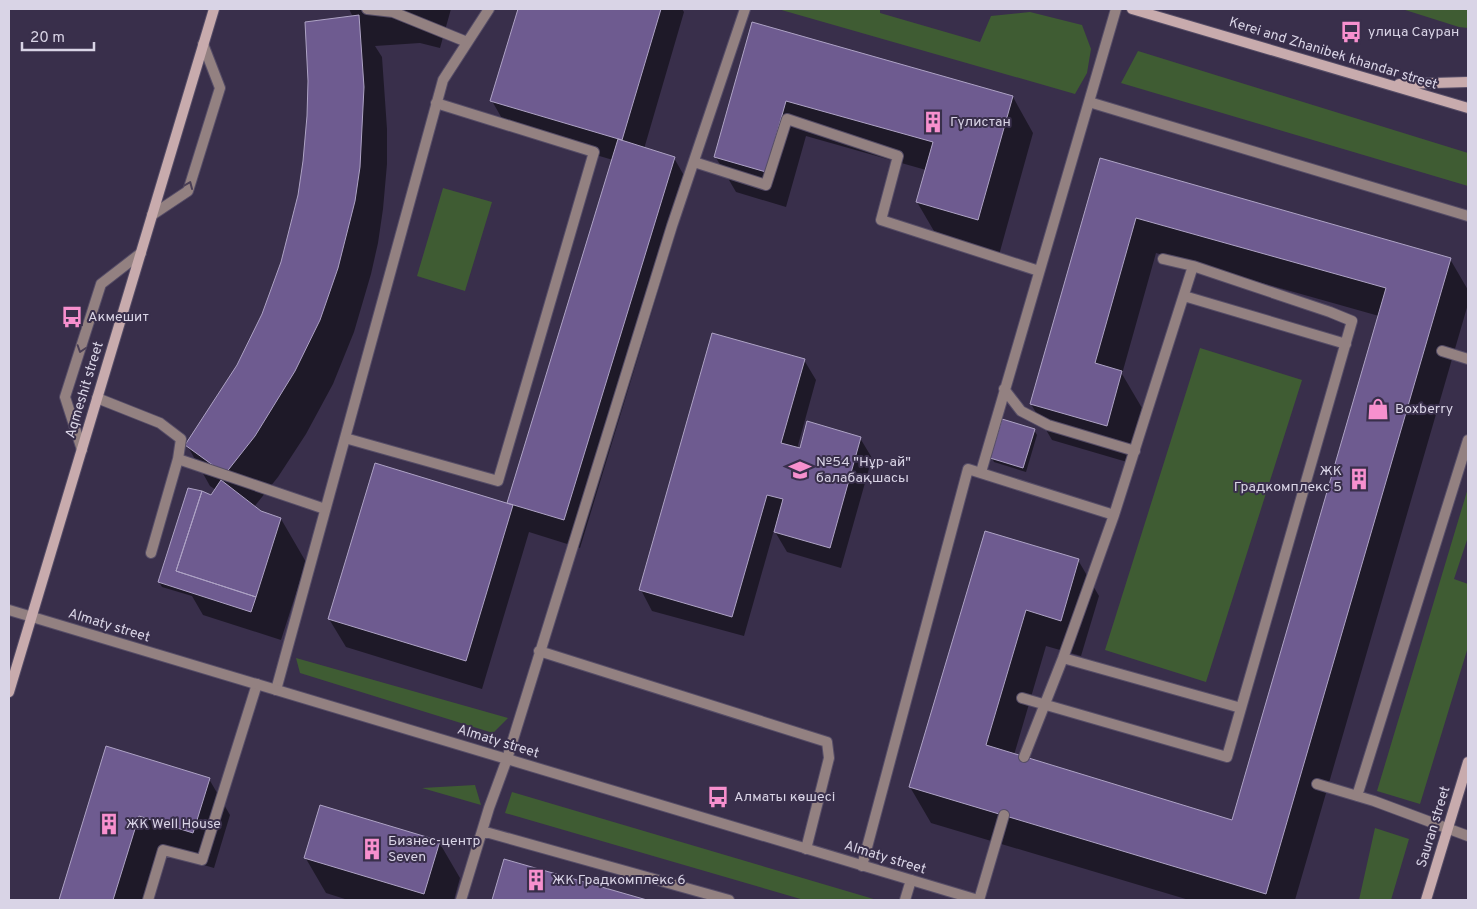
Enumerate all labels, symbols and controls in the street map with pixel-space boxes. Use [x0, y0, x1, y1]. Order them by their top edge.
street label: Kerei and Zhanibek khandar street [1227, 14, 1439, 94]
bus stop icon: улица Сауран [1338, 19, 1364, 45]
scale bar [22, 20, 95, 52]
place label: улица Сауран [1368, 24, 1459, 41]
text: 20 m [30, 29, 65, 48]
building icon: Гүлистан [920, 109, 946, 135]
place label: Гүлистан [950, 114, 1011, 131]
one-way arrow [183, 181, 193, 190]
bus stop icon: Акмешит [59, 304, 85, 330]
place label: Акмешит [88, 309, 149, 326]
street label: Aqmeshit street [62, 340, 108, 440]
one-way arrow [76, 344, 86, 353]
shop icon: Boxberry [1365, 396, 1391, 422]
place label: Boxberry [1395, 401, 1453, 418]
place label: №54 "Нұр-ай" балабақшасы [816, 454, 911, 487]
school or university icon: №54 "Нұр-ай" балабақшасы [787, 457, 813, 483]
place label: ЖК Градкомплекс 5 [1234, 463, 1342, 496]
building icon: ЖК Градкомплекс 5 [1346, 466, 1372, 492]
street label: Almaty street [66, 605, 152, 647]
street label: Almaty street [455, 721, 541, 763]
bus stop icon: Алматы көшесі [705, 784, 731, 810]
street label: Sauran street [1414, 784, 1454, 870]
place label: Алматы көшесі [734, 789, 835, 806]
building icon: ЖК Well House [96, 811, 122, 837]
place label: ЖК Well House [126, 816, 221, 833]
place label: Бизнес-центр Seven [388, 833, 480, 866]
building icon: Бизнес-центр Seven [359, 836, 385, 862]
street label: Almaty street [842, 837, 928, 879]
building icon: ЖК Градкомплекс 6 [523, 867, 549, 893]
place label: ЖК Градкомплекс 6 [552, 872, 686, 889]

